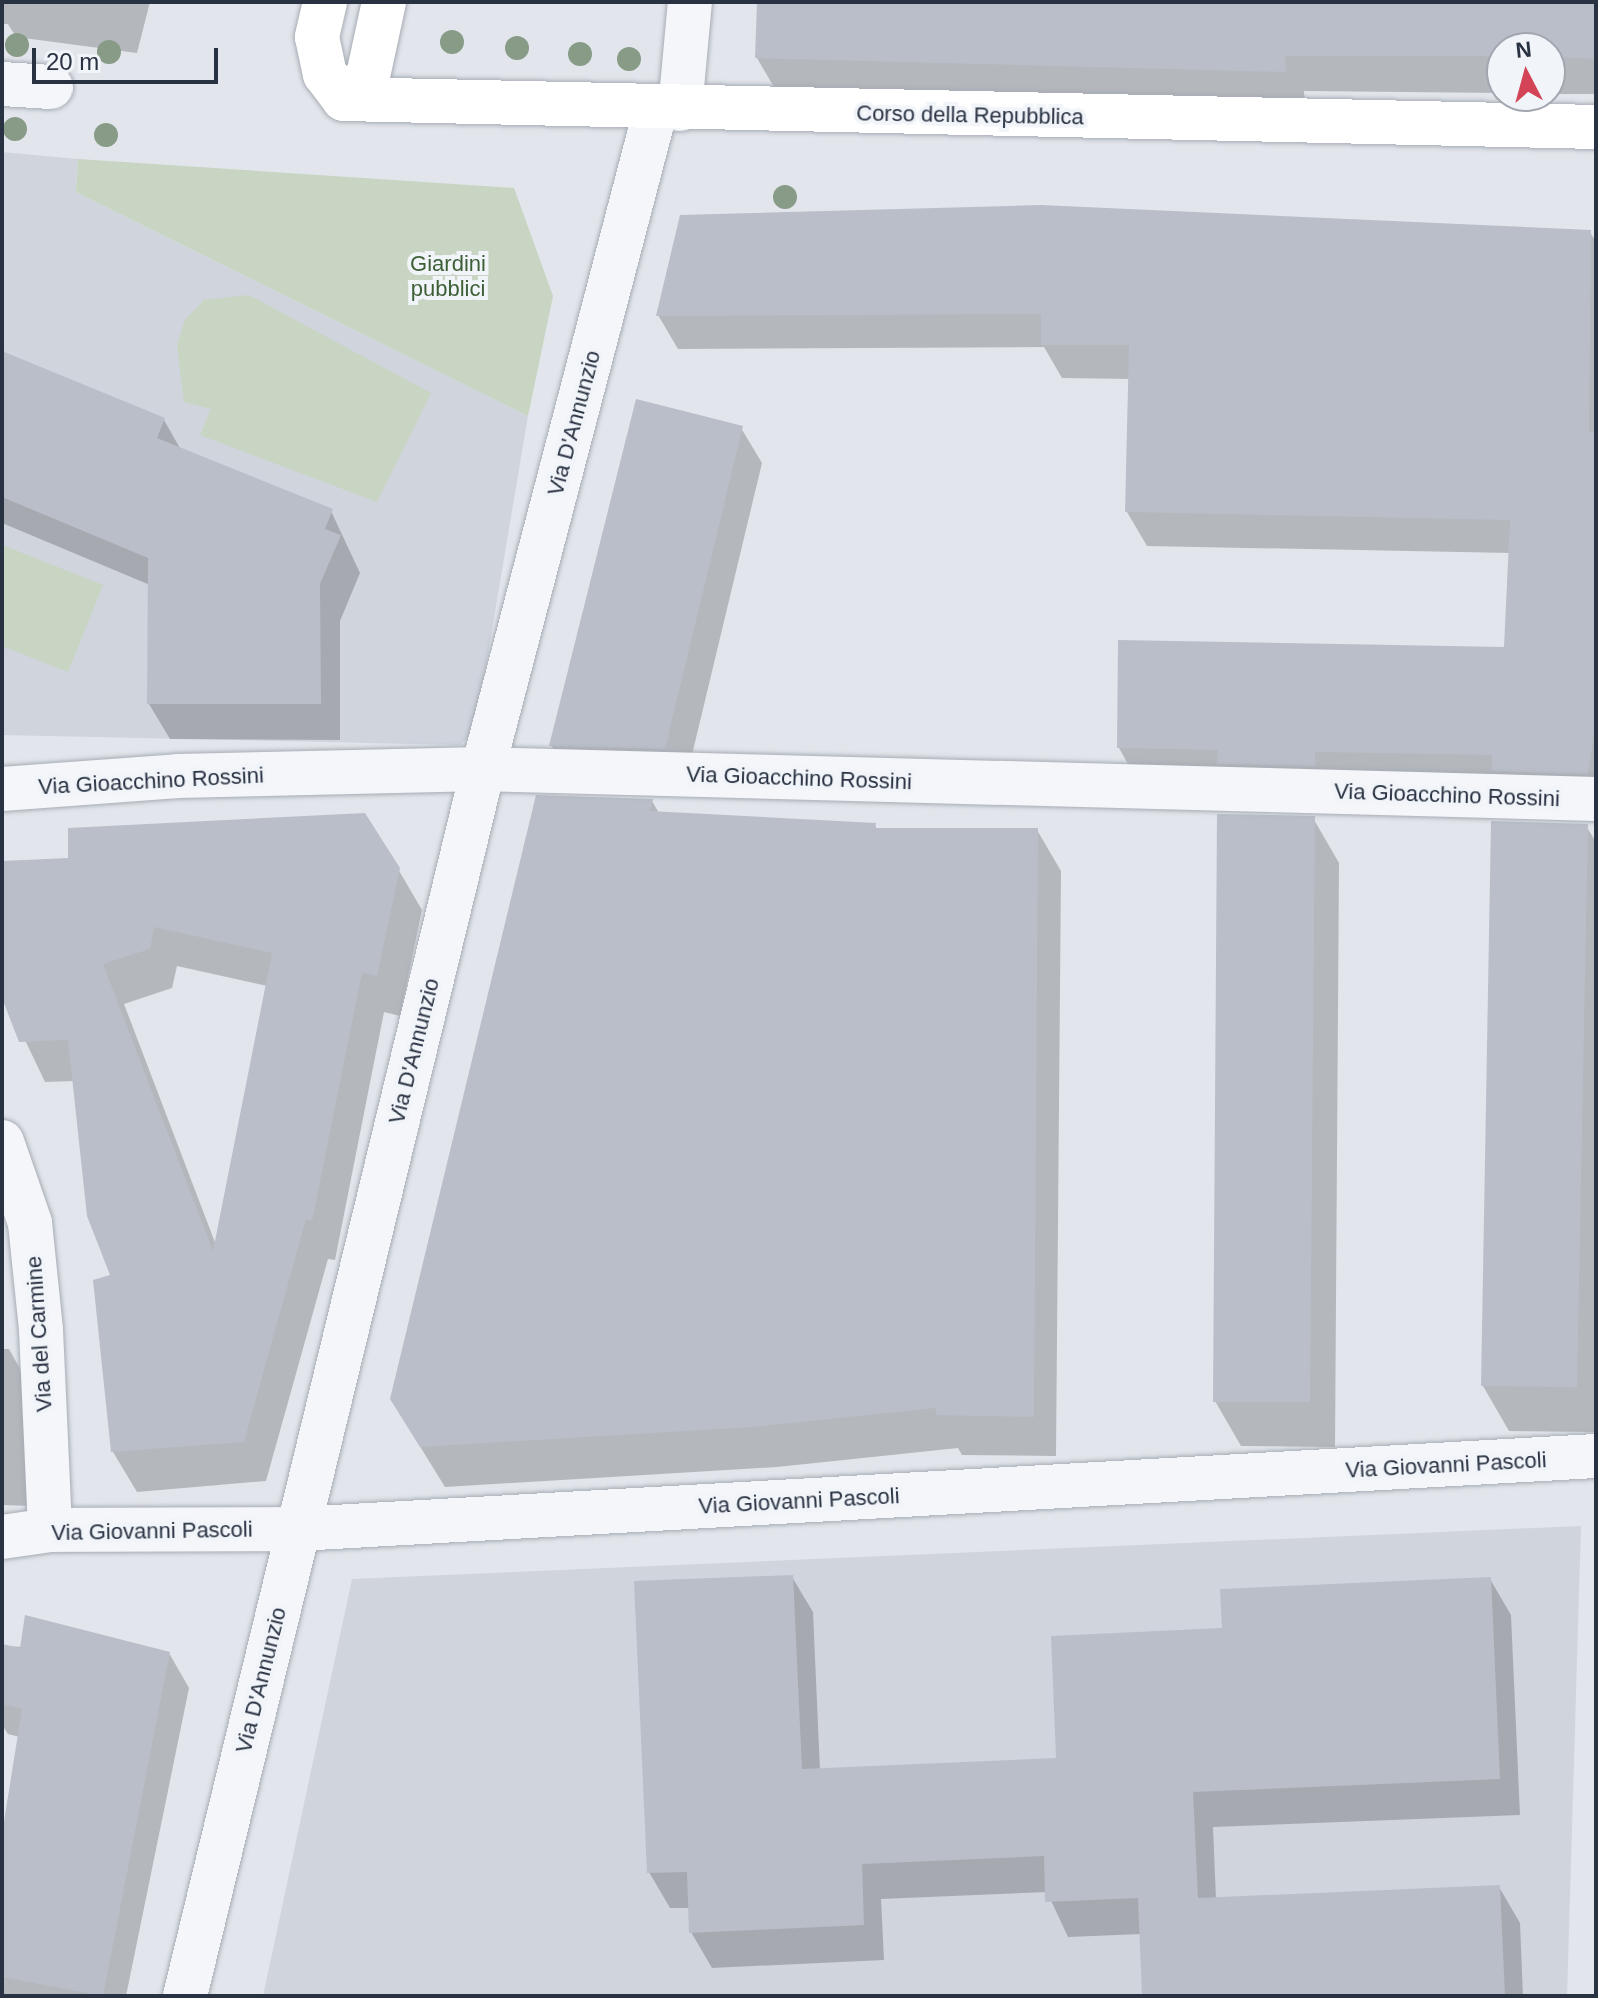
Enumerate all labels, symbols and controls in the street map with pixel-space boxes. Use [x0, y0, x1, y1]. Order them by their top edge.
scale bar [36, 32, 222, 82]
north arrow [1486, 32, 1566, 112]
text: N [1514, 36, 1533, 63]
text: 20 m [46, 48, 99, 75]
street label: Corso della Repubblica [856, 100, 1084, 130]
park label: Giardini pubblici [410, 250, 486, 302]
street label: Via D'Annunzio [542, 347, 606, 499]
street label: Via Gioacchino Rossini [686, 761, 912, 795]
street label: Via Gioacchino Rossini [38, 762, 264, 800]
street label: Via Gioacchino Rossini [1334, 778, 1560, 812]
street label: Via D'Annunzio [383, 975, 445, 1127]
street label: Via del Carmine [20, 1255, 58, 1413]
street label: Via Giovanni Pascoli [1345, 1447, 1547, 1483]
street label: Via Giovanni Pascoli [698, 1483, 900, 1519]
street label: Via Giovanni Pascoli [51, 1516, 253, 1546]
street label: Via D'Annunzio [230, 1604, 292, 1756]

